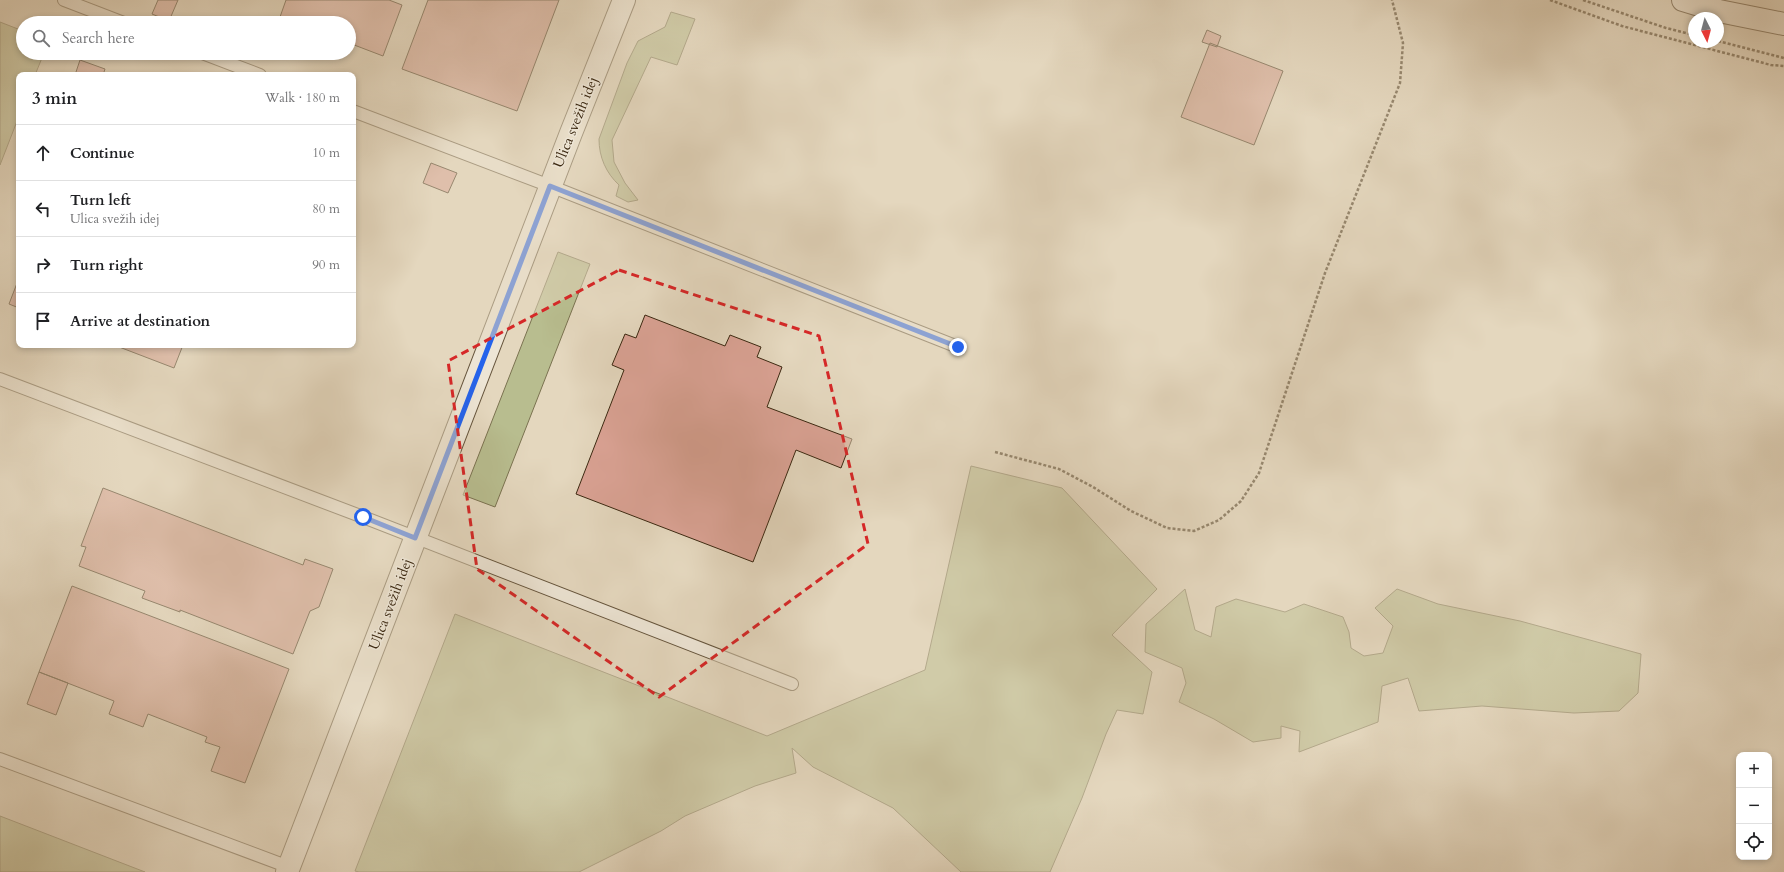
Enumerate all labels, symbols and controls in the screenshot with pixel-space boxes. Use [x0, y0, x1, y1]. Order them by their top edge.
north arrow [1688, 12, 1724, 48]
search box [16, 16, 356, 60]
icon: search [30, 27, 52, 49]
text: Search here [62, 28, 135, 48]
street label: Ulica svežih idej [549, 74, 602, 171]
text: 3 min [32, 87, 77, 110]
text: Walk · 180 m [265, 89, 340, 107]
icon: ahead [32, 142, 54, 164]
text: Continue [70, 143, 135, 163]
text: 10 m [312, 144, 340, 162]
text: Turn left [70, 190, 131, 210]
icon: left [32, 198, 54, 220]
text: 80 m [312, 200, 340, 218]
text: Ulica svežih idej [70, 210, 160, 228]
icon: right [32, 254, 54, 276]
text: Turn right [70, 255, 143, 275]
text: 90 m [312, 256, 340, 274]
icon: arrive [32, 310, 54, 332]
text: Arrive at destination [70, 311, 210, 331]
route end [949, 338, 967, 356]
route start [354, 508, 372, 526]
street label: Ulica svežih idej [364, 556, 417, 653]
map controls [1736, 752, 1772, 860]
button: + [1736, 752, 1772, 788]
button: − [1736, 788, 1772, 824]
button: locate [1736, 824, 1772, 860]

